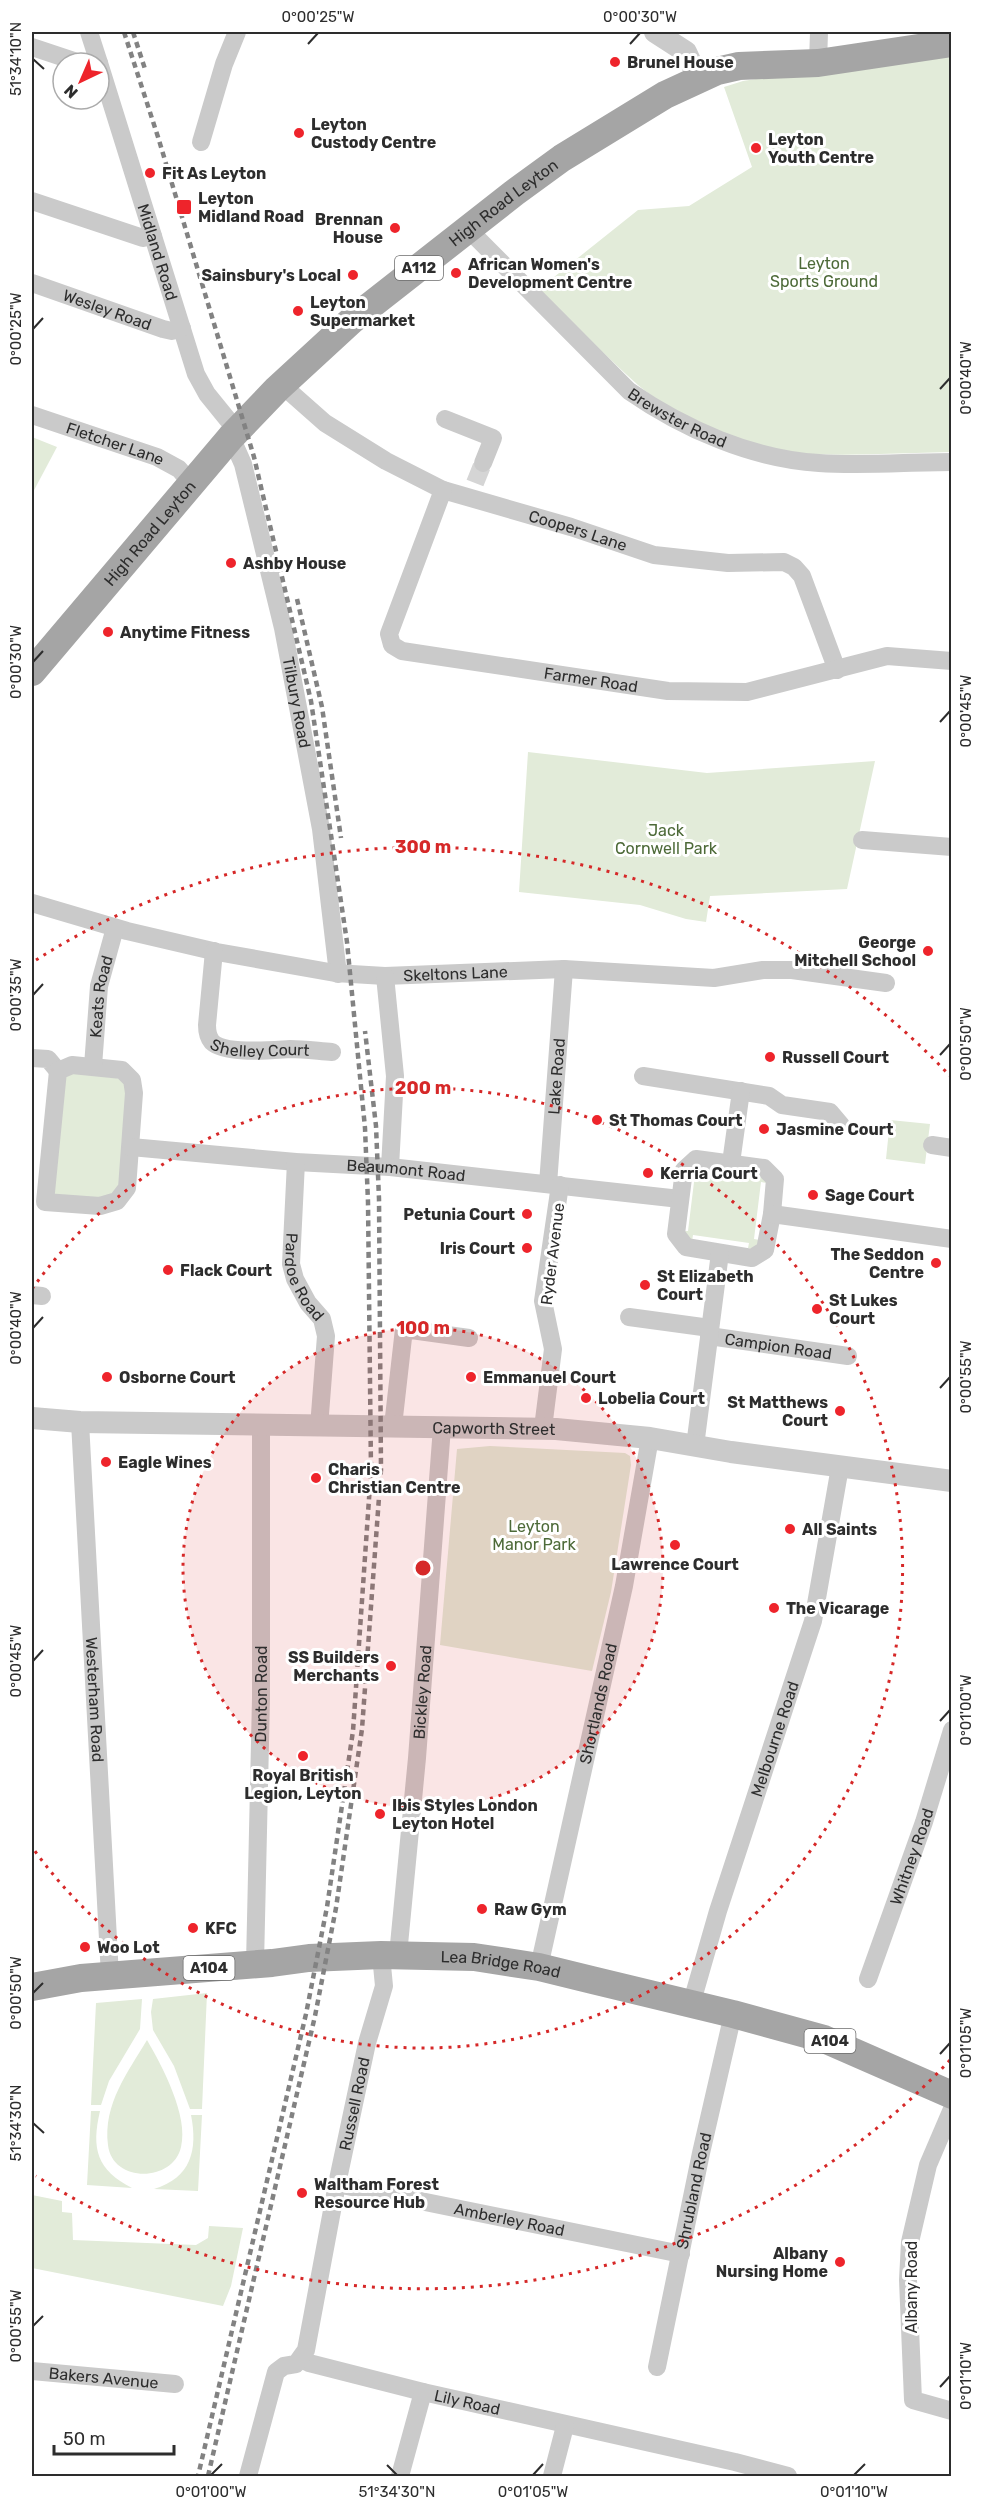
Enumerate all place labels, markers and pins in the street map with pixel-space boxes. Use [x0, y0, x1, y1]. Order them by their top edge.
place label: Brunel House [627, 53, 734, 72]
marker: Brunel House [608, 55, 622, 69]
place label: Leyton Custody Centre [311, 115, 436, 152]
marker: Leyton Custody Centre [292, 126, 306, 140]
place label: Leyton Youth Centre [768, 130, 874, 167]
marker: Leyton Youth Centre [749, 141, 763, 155]
place label: Fit As Leyton [162, 164, 266, 183]
marker: Fit As Leyton [143, 166, 157, 180]
place label: Leyton Midland Road [198, 189, 304, 226]
marker: Leyton Midland Road [175, 198, 193, 216]
place label: Brennan House [315, 210, 383, 247]
marker: Brennan House [388, 221, 402, 235]
place label: African Women's Development Centre [468, 255, 632, 292]
place label: Sainsbury's Local [202, 266, 341, 285]
marker: African Women's Development Centre [449, 266, 463, 280]
marker: Sainsbury's Local [346, 268, 360, 282]
place label: Leyton Supermarket [310, 293, 416, 330]
marker: Leyton Supermarket [291, 304, 305, 318]
place label: Ashby House [243, 554, 346, 573]
marker: Ashby House [224, 556, 238, 570]
place label: Anytime Fitness [120, 623, 250, 642]
marker: Anytime Fitness [101, 625, 115, 639]
place label: George Mitchell School [794, 933, 916, 970]
marker: George Mitchell School [921, 944, 935, 958]
place label: Russell Court [782, 1048, 890, 1067]
marker: Russell Court [763, 1050, 777, 1064]
place label: St Thomas Court [609, 1111, 743, 1130]
marker: St Thomas Court [590, 1113, 604, 1127]
place label: Jasmine Court [776, 1120, 894, 1139]
marker: Jasmine Court [757, 1122, 771, 1136]
place label: Kerria Court [660, 1164, 758, 1183]
marker: Kerria Court [641, 1166, 655, 1180]
place label: Sage Court [825, 1186, 915, 1205]
marker: Sage Court [806, 1188, 820, 1202]
place label: Petunia Court [403, 1205, 516, 1224]
marker: Petunia Court [520, 1207, 534, 1221]
place label: Iris Court [440, 1239, 516, 1258]
marker: Iris Court [520, 1241, 534, 1255]
place label: The Seddon Centre [830, 1245, 924, 1282]
marker: The Seddon Centre [929, 1256, 943, 1270]
place label: Flack Court [180, 1261, 273, 1280]
marker: Flack Court [161, 1263, 175, 1277]
place label: St Elizabeth Court [657, 1267, 754, 1304]
marker: St Elizabeth Court [638, 1278, 652, 1292]
place label: St Lukes Court [829, 1291, 898, 1328]
marker: St Lukes Court [810, 1302, 824, 1316]
place label: Osborne Court [119, 1368, 236, 1387]
place label: Emmanuel Court [483, 1368, 617, 1387]
marker: Osborne Court [100, 1370, 114, 1384]
marker: Emmanuel Court [464, 1370, 478, 1384]
place label: Lobelia Court [598, 1389, 705, 1408]
marker: Lobelia Court [579, 1391, 593, 1405]
place label: St Matthews Court [727, 1393, 829, 1430]
marker: St Matthews Court [833, 1404, 847, 1418]
place label: Eagle Wines [118, 1453, 212, 1472]
marker: Eagle Wines [99, 1455, 113, 1469]
place label: Charis Christian Centre [328, 1460, 461, 1497]
marker: Charis Christian Centre [309, 1471, 323, 1485]
place label: All Saints [802, 1520, 877, 1539]
marker: All Saints [783, 1522, 797, 1536]
marker: Lawrence Court [668, 1538, 682, 1552]
place label: Lawrence Court [611, 1555, 739, 1574]
centre of rings [413, 1558, 433, 1578]
place label: The Vicarage [786, 1599, 889, 1618]
marker: The Vicarage [767, 1601, 781, 1615]
place label: SS Builders Merchants [288, 1648, 379, 1685]
marker: SS Builders Merchants [384, 1659, 398, 1673]
marker: Royal British Legion, Leyton [296, 1749, 310, 1763]
place label: Royal British Legion, Leyton [244, 1766, 362, 1803]
place label: Ibis Styles London Leyton Hotel [392, 1796, 538, 1833]
marker: Ibis Styles London Leyton Hotel [373, 1807, 387, 1821]
place label: Raw Gym [494, 1900, 567, 1919]
marker: Raw Gym [475, 1902, 489, 1916]
place label: KFC [205, 1919, 237, 1938]
marker: KFC [186, 1921, 200, 1935]
place label: Woo Lot [97, 1938, 160, 1957]
marker: Woo Lot [78, 1940, 92, 1954]
place label: Waltham Forest Resource Hub [314, 2175, 439, 2212]
marker: Waltham Forest Resource Hub [295, 2186, 309, 2200]
place label: Albany Nursing Home [716, 2244, 828, 2281]
marker: Albany Nursing Home [833, 2255, 847, 2269]

